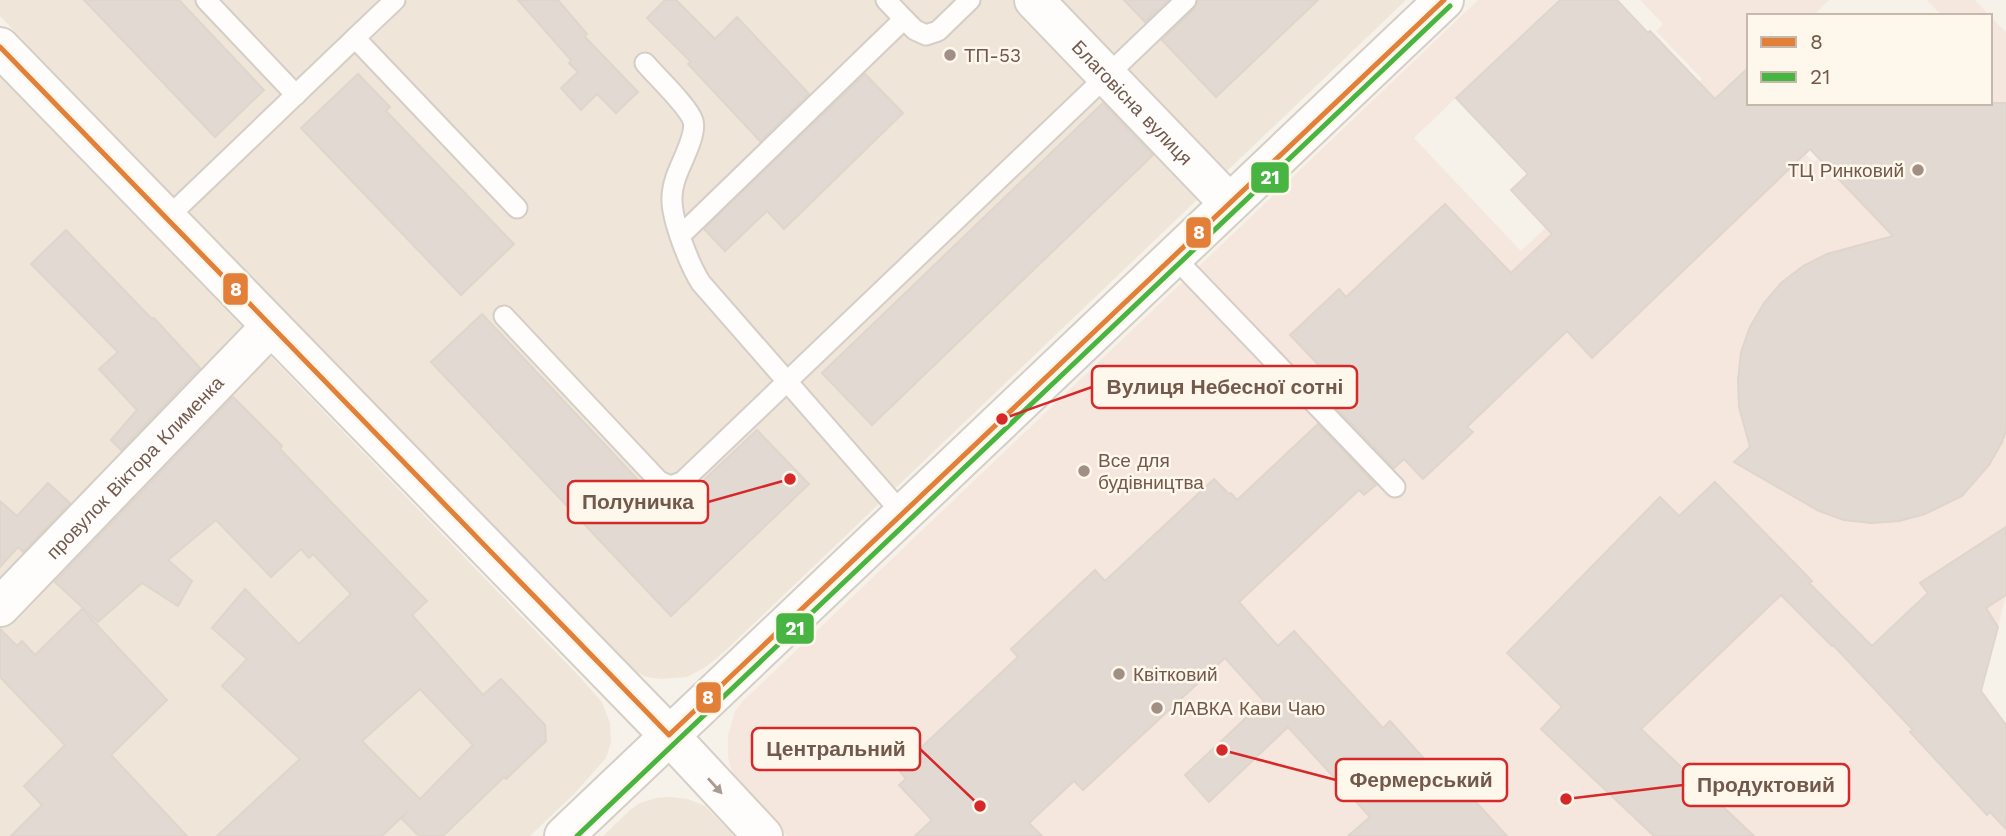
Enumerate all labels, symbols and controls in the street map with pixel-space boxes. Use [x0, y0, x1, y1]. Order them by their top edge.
legend [1747, 14, 1992, 105]
text: 8 [1810, 29, 1823, 54]
street label: Благовісна вулиця [1067, 36, 1197, 170]
place label: ТП-53 [964, 44, 1021, 67]
marker: ТП-53 [942, 47, 958, 63]
text: 21 [1810, 64, 1830, 89]
place label: ТЦ Ринковий [1788, 159, 1904, 182]
line badge: 21 [1250, 161, 1290, 194]
marker: ТЦ Ринковий [1910, 162, 1926, 178]
text: 21 [1260, 166, 1280, 189]
line badge: 8 [1185, 216, 1212, 249]
text: 8 [1193, 221, 1205, 244]
line badge: 8 [222, 272, 249, 306]
text: 8 [230, 278, 242, 301]
callout: Вулиця Небесної сотні [1092, 366, 1357, 408]
street label: провулок Віктора Клименка [42, 371, 229, 564]
text: Вулиця Небесної сотні [1107, 374, 1343, 399]
place label: Все для будівництва [1098, 449, 1204, 494]
marker: Все для будівництва [1076, 463, 1092, 479]
callout: Полуничка [568, 481, 708, 523]
text: Полуничка [582, 489, 694, 514]
line badge: 21 [775, 612, 815, 645]
text: 21 [785, 617, 805, 640]
place label: Квітковий [1133, 663, 1218, 686]
marker: Квітковий [1111, 666, 1127, 682]
line badge: 8 [695, 681, 722, 714]
text: 8 [702, 686, 714, 709]
place label: ЛАВКА Кави Чаю [1171, 697, 1325, 720]
marker: ЛАВКА Кави Чаю [1149, 700, 1165, 716]
callout: Центральний [752, 728, 920, 770]
text: Центральний [766, 736, 906, 761]
callout: Фермерський [1336, 759, 1507, 801]
callout: Продуктовий [1683, 764, 1849, 806]
text: Фермерський [1349, 767, 1493, 792]
text: Продуктовий [1697, 772, 1835, 797]
one-way arrow [707, 777, 723, 795]

